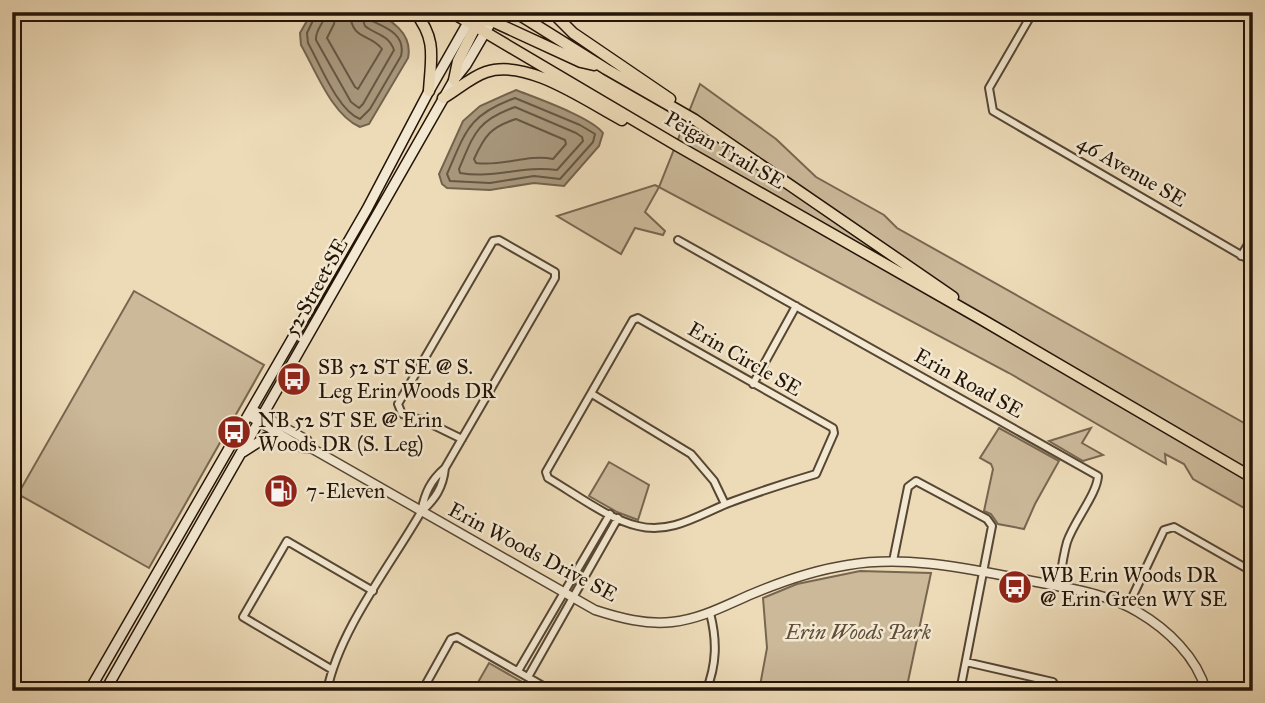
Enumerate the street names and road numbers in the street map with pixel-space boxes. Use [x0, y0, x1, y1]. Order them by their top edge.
street label: Peigan Trail SE [660, 105, 790, 195]
street label: 46 Avenue SE [1073, 129, 1191, 213]
street label: 52 Street SE [278, 233, 354, 341]
street label: Erin Circle SE [683, 316, 807, 402]
street label: Erin Road SE [910, 342, 1028, 424]
street label: Erin Woods Drive SE [444, 496, 622, 608]

